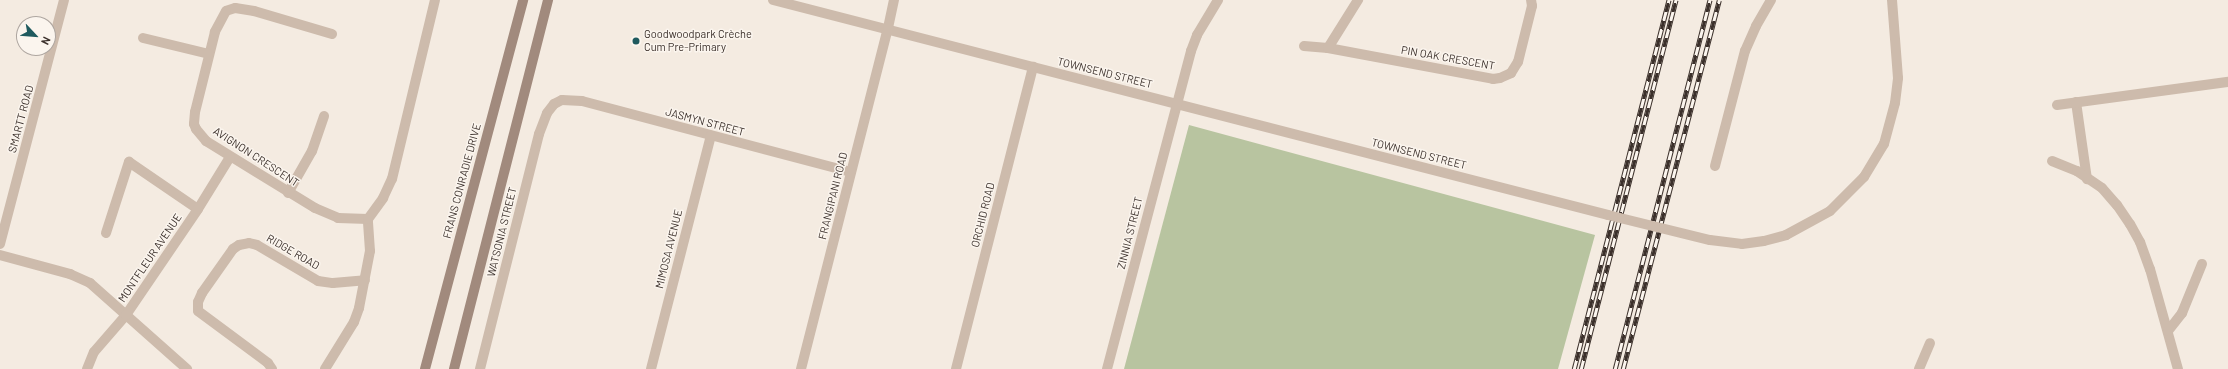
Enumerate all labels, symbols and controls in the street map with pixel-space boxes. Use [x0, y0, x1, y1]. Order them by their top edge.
north arrow [16, 16, 56, 56]
place label: Goodwoodpark Crèche Cum Pre-Primary [644, 28, 752, 54]
text: N [39, 35, 54, 47]
marker: Goodwoodpark Crèche Cum Pre-Primary [631, 36, 641, 46]
street label: PIN OAK CRESCENT [1400, 43, 1496, 73]
street label: TOWNSEND STREET [1056, 55, 1154, 91]
street label: SMARTT ROAD [6, 84, 36, 154]
street label: JASMYN STREET [664, 105, 746, 139]
street label: FRANS CONRADIE DRIVE [440, 122, 484, 240]
street label: AVIGNON CRESCENT [211, 124, 301, 190]
street label: TOWNSEND STREET [1370, 136, 1468, 172]
street label: FRANGIPANI ROAD [816, 151, 850, 241]
street label: ORCHID ROAD [969, 181, 997, 249]
street label: WATSONIA STREET [484, 186, 520, 278]
street label: ZINNIA STREET [1115, 195, 1145, 271]
street label: MIMOSA AVENUE [653, 208, 685, 290]
street label: MONTFLEUR AVENUE [115, 211, 185, 305]
street label: RIDGE ROAD [264, 232, 322, 272]

